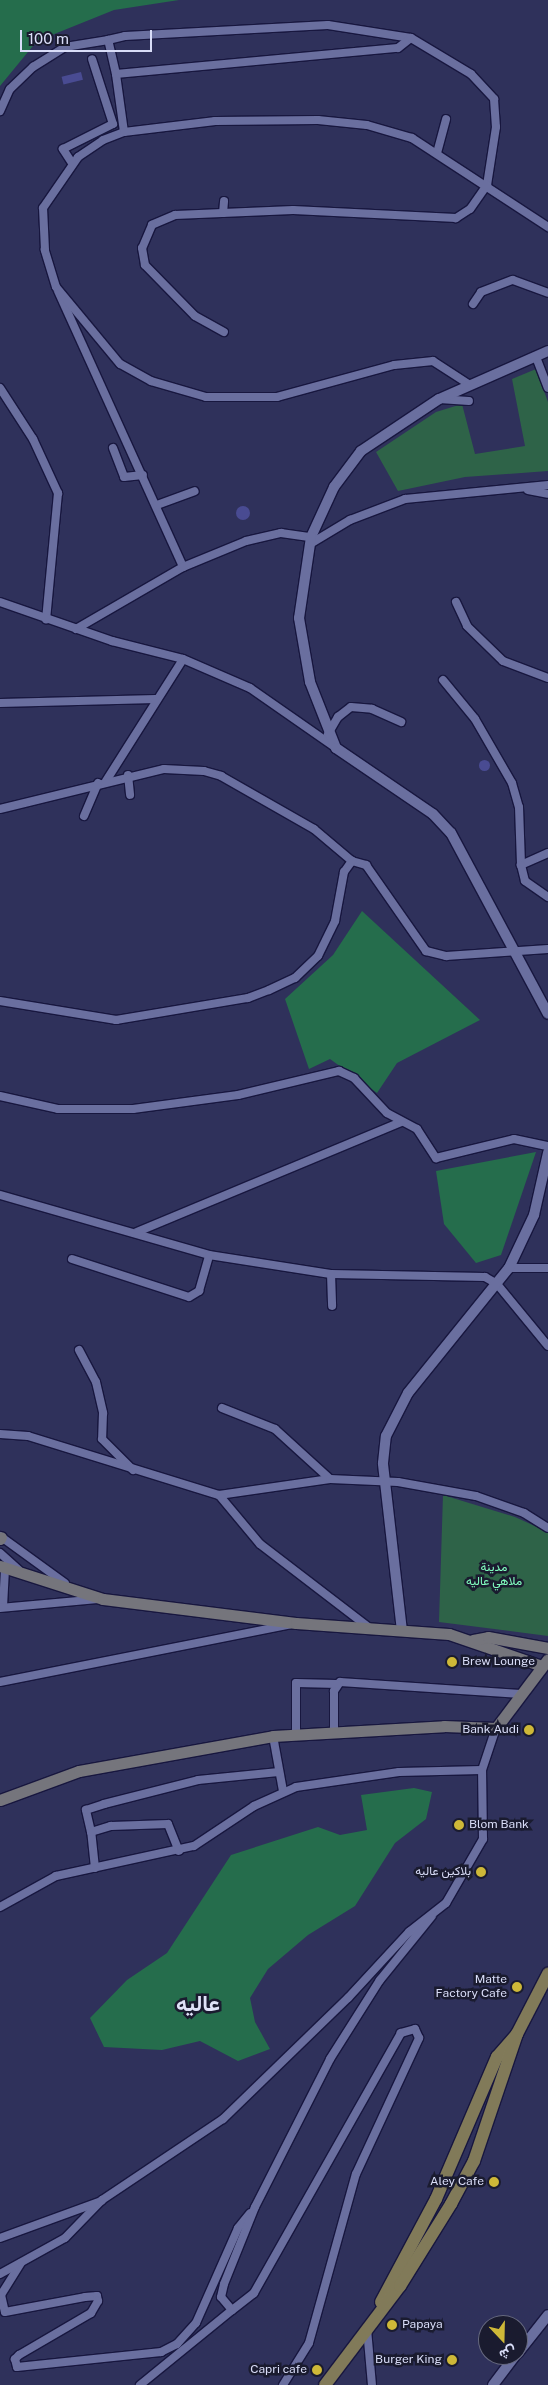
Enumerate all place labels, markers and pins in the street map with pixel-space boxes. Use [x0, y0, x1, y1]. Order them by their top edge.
place label: Brew Lounge [462, 1655, 535, 1669]
marker: Brew Lounge [446, 1656, 458, 1668]
place label: Bank Audi [462, 1723, 519, 1737]
marker: Bank Audi [523, 1724, 535, 1736]
place label: Blom Bank [469, 1818, 529, 1832]
marker: Blom Bank [453, 1819, 465, 1831]
place label: بلاكين عاليه [415, 1865, 471, 1879]
marker: بلاكين عاليه [475, 1866, 487, 1878]
place label: Matte Factory Cafe [436, 1973, 507, 2001]
marker: Matte Factory Cafe [511, 1981, 523, 1993]
place label: Aley Cafe [430, 2175, 484, 2189]
marker: Aley Cafe [488, 2176, 500, 2188]
place label: Papaya [402, 2318, 443, 2332]
marker: Papaya [386, 2319, 398, 2331]
place label: Burger King [375, 2353, 442, 2367]
marker: Burger King [446, 2354, 458, 2366]
place label: Capri cafe [250, 2363, 307, 2377]
marker: Capri cafe [311, 2364, 323, 2376]

